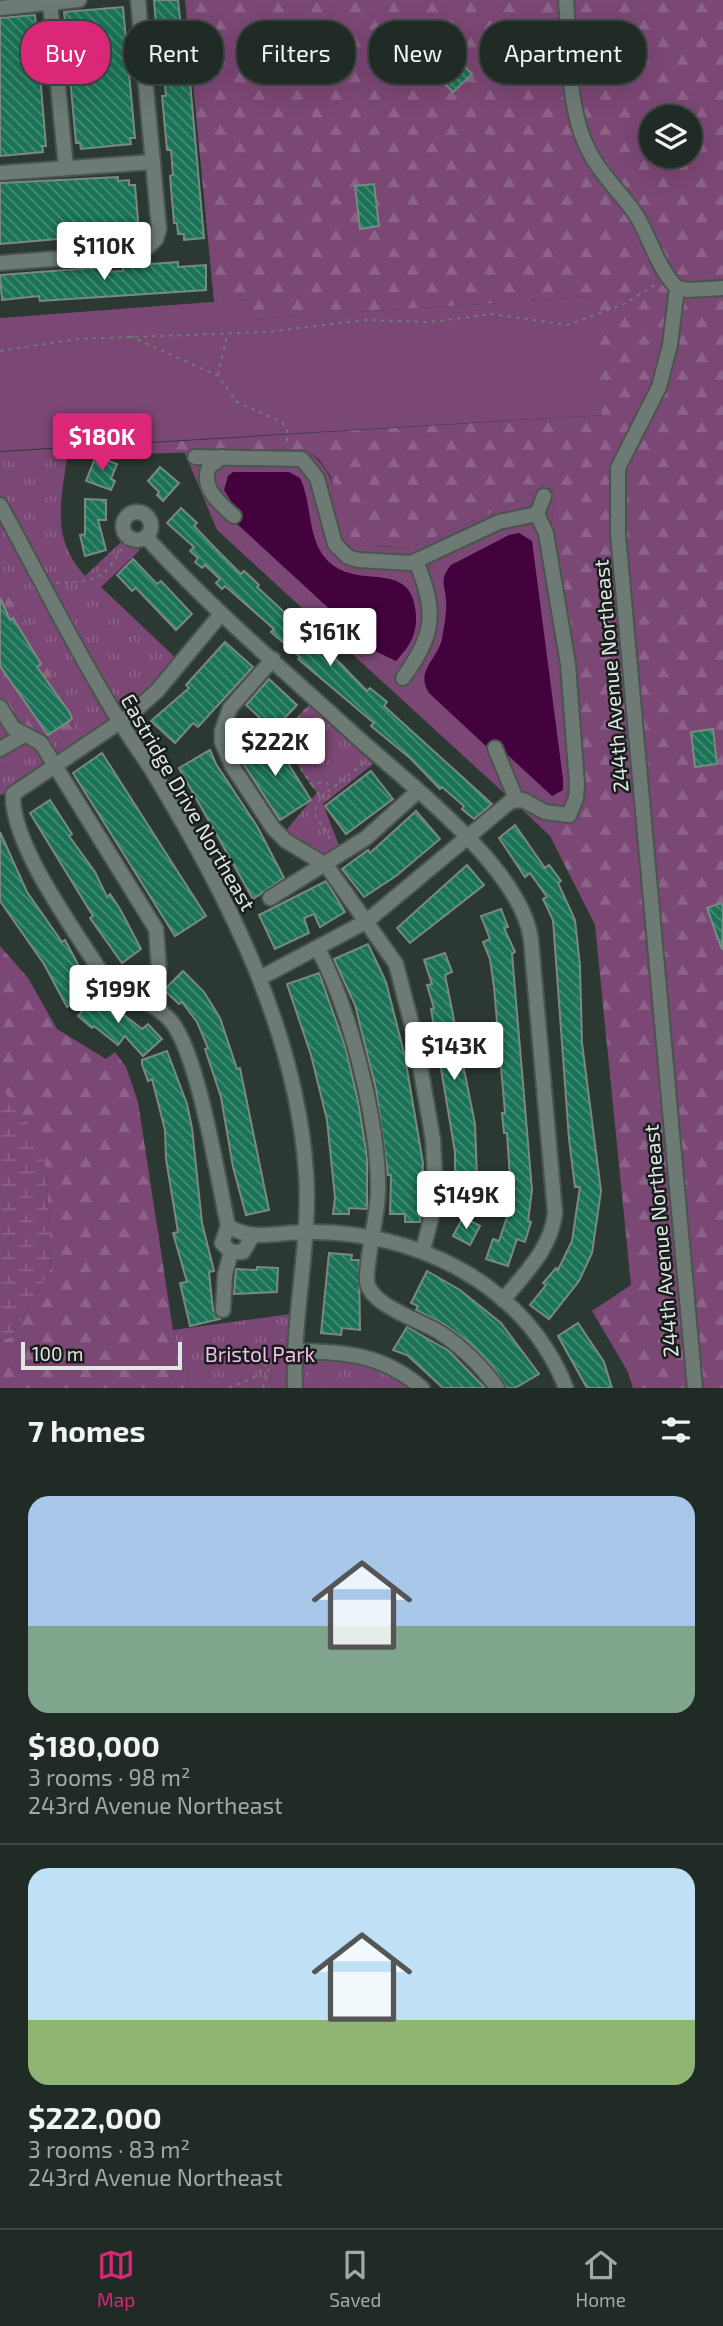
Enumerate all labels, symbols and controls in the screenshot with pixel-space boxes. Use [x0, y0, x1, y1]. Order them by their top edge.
chip: Buy [21, 21, 110, 84]
chip: Rent [124, 21, 223, 84]
chip: Filters [237, 21, 355, 84]
chip: New [369, 21, 466, 84]
chip: Apartment [480, 21, 646, 84]
map controls [639, 105, 702, 168]
button: layers [639, 105, 702, 168]
pin: $110K [55, 222, 153, 282]
text: $110K [73, 231, 135, 259]
pin: $180K [53, 414, 151, 473]
text: $180K [69, 422, 135, 450]
street label: 244th Avenue Northeast [587, 558, 633, 794]
pin: $161K [281, 608, 379, 668]
text: $161K [299, 617, 361, 645]
street label: Eastridge Drive Northeast [117, 689, 261, 915]
pin: $222K [226, 718, 324, 778]
text: $222K [241, 727, 309, 755]
pin: $199K [69, 965, 167, 1025]
text: $199K [86, 974, 151, 1002]
pin: $143K [405, 1023, 503, 1082]
text: $143K [421, 1031, 487, 1059]
street label: 244th Avenue Northeast [637, 1123, 683, 1359]
pin: $149K [417, 1172, 515, 1231]
text: $149K [433, 1180, 499, 1208]
scale bar [21, 1339, 182, 1371]
park label: Bristol Park [205, 1341, 316, 1366]
text: 100 m [32, 1342, 83, 1365]
icon: filters [657, 1411, 695, 1449]
text: 7 homes [28, 1412, 145, 1448]
icon: home [299, 1542, 425, 1668]
text: $180,000 [28, 1727, 160, 1763]
text: 3 rooms · 98 m² [28, 1763, 190, 1791]
text: 243rd Avenue Northeast [28, 1791, 283, 1819]
icon: home [299, 1914, 425, 2040]
text: $222,000 [28, 2099, 162, 2135]
text: 3 rooms · 83 m² [28, 2135, 190, 2163]
text: 243rd Avenue Northeast [28, 2163, 283, 2191]
tab: Map [97, 2246, 135, 2311]
tab: Saved [329, 2246, 381, 2311]
tab: Home [576, 2246, 626, 2311]

